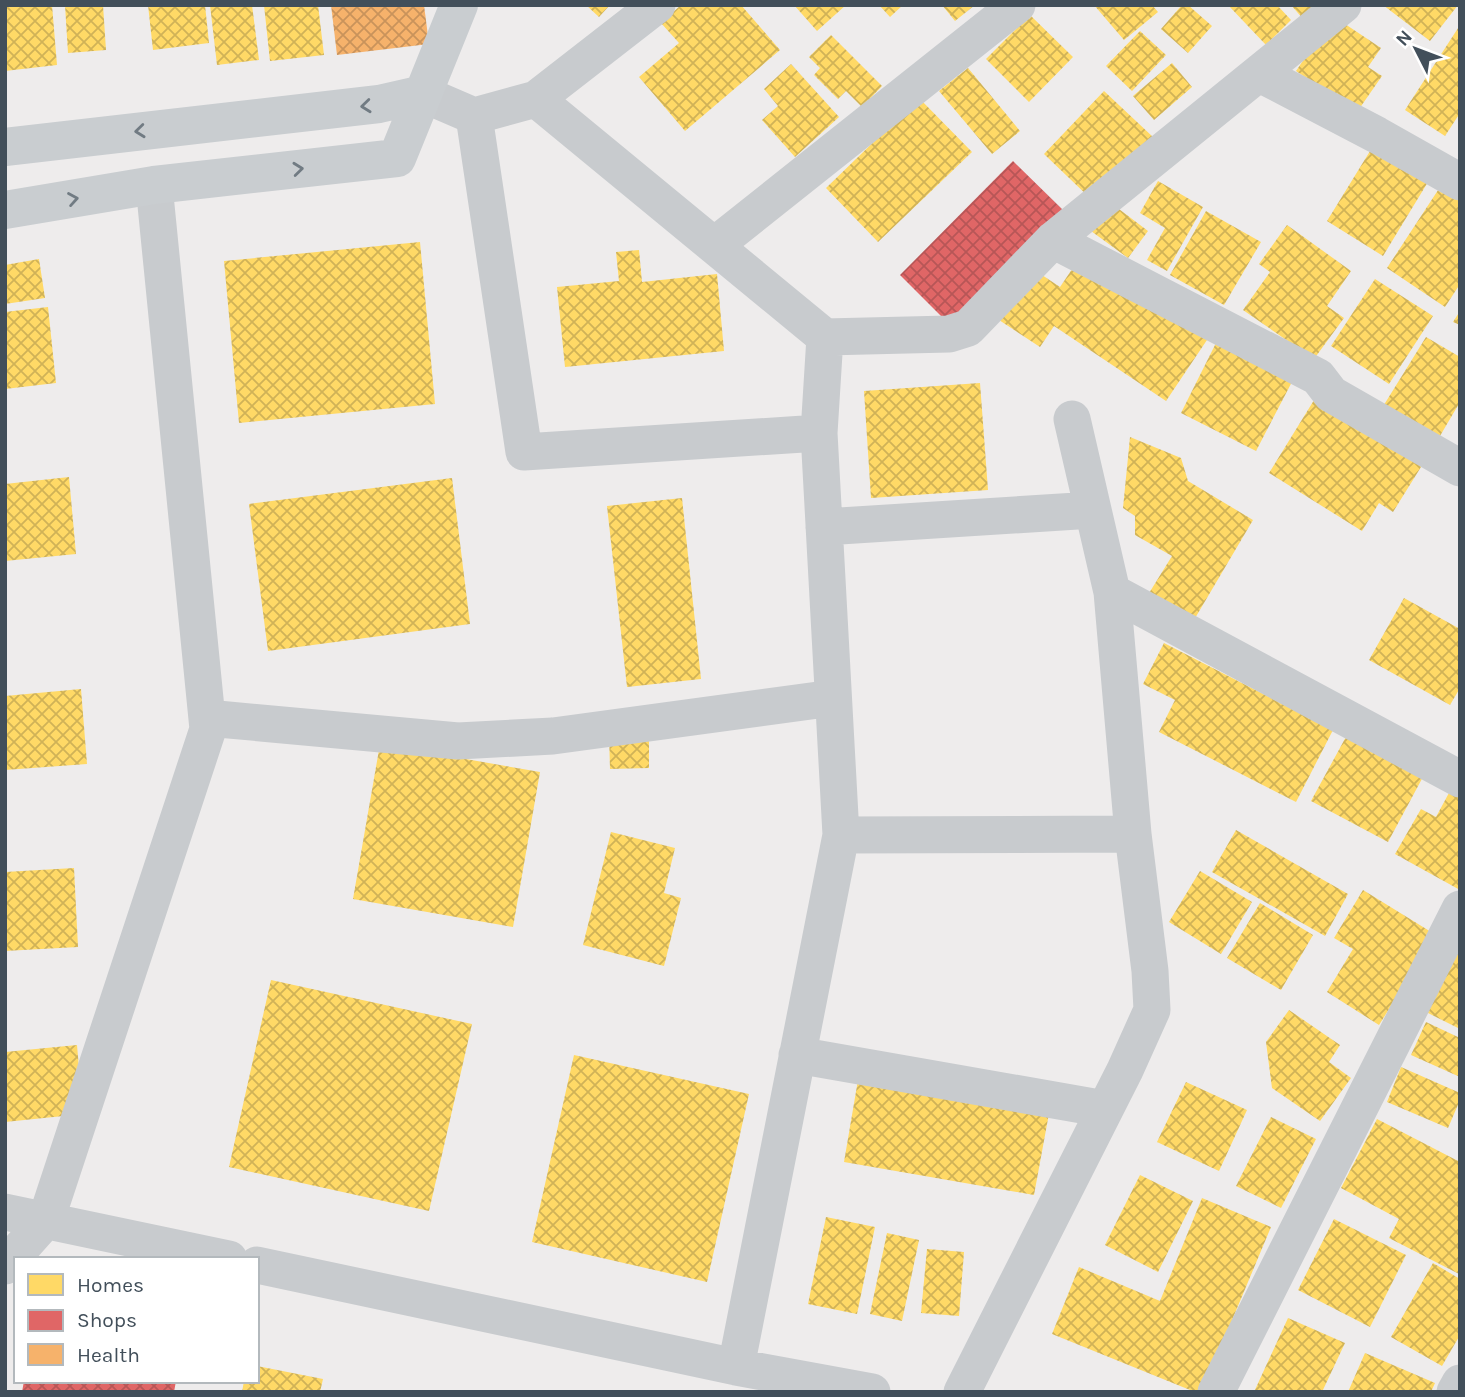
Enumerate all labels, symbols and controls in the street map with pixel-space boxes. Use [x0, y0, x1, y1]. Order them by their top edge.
north arrow [1381, 14, 1451, 84]
text: N [1391, 26, 1417, 51]
one-way arrow [360, 98, 372, 113]
one-way arrow [134, 124, 146, 139]
one-way arrow [293, 162, 304, 177]
one-way arrow [67, 192, 78, 207]
legend [14, 1257, 259, 1383]
text: Homes [77, 1273, 144, 1297]
text: Shops [77, 1308, 137, 1332]
text: Health [77, 1343, 140, 1367]

